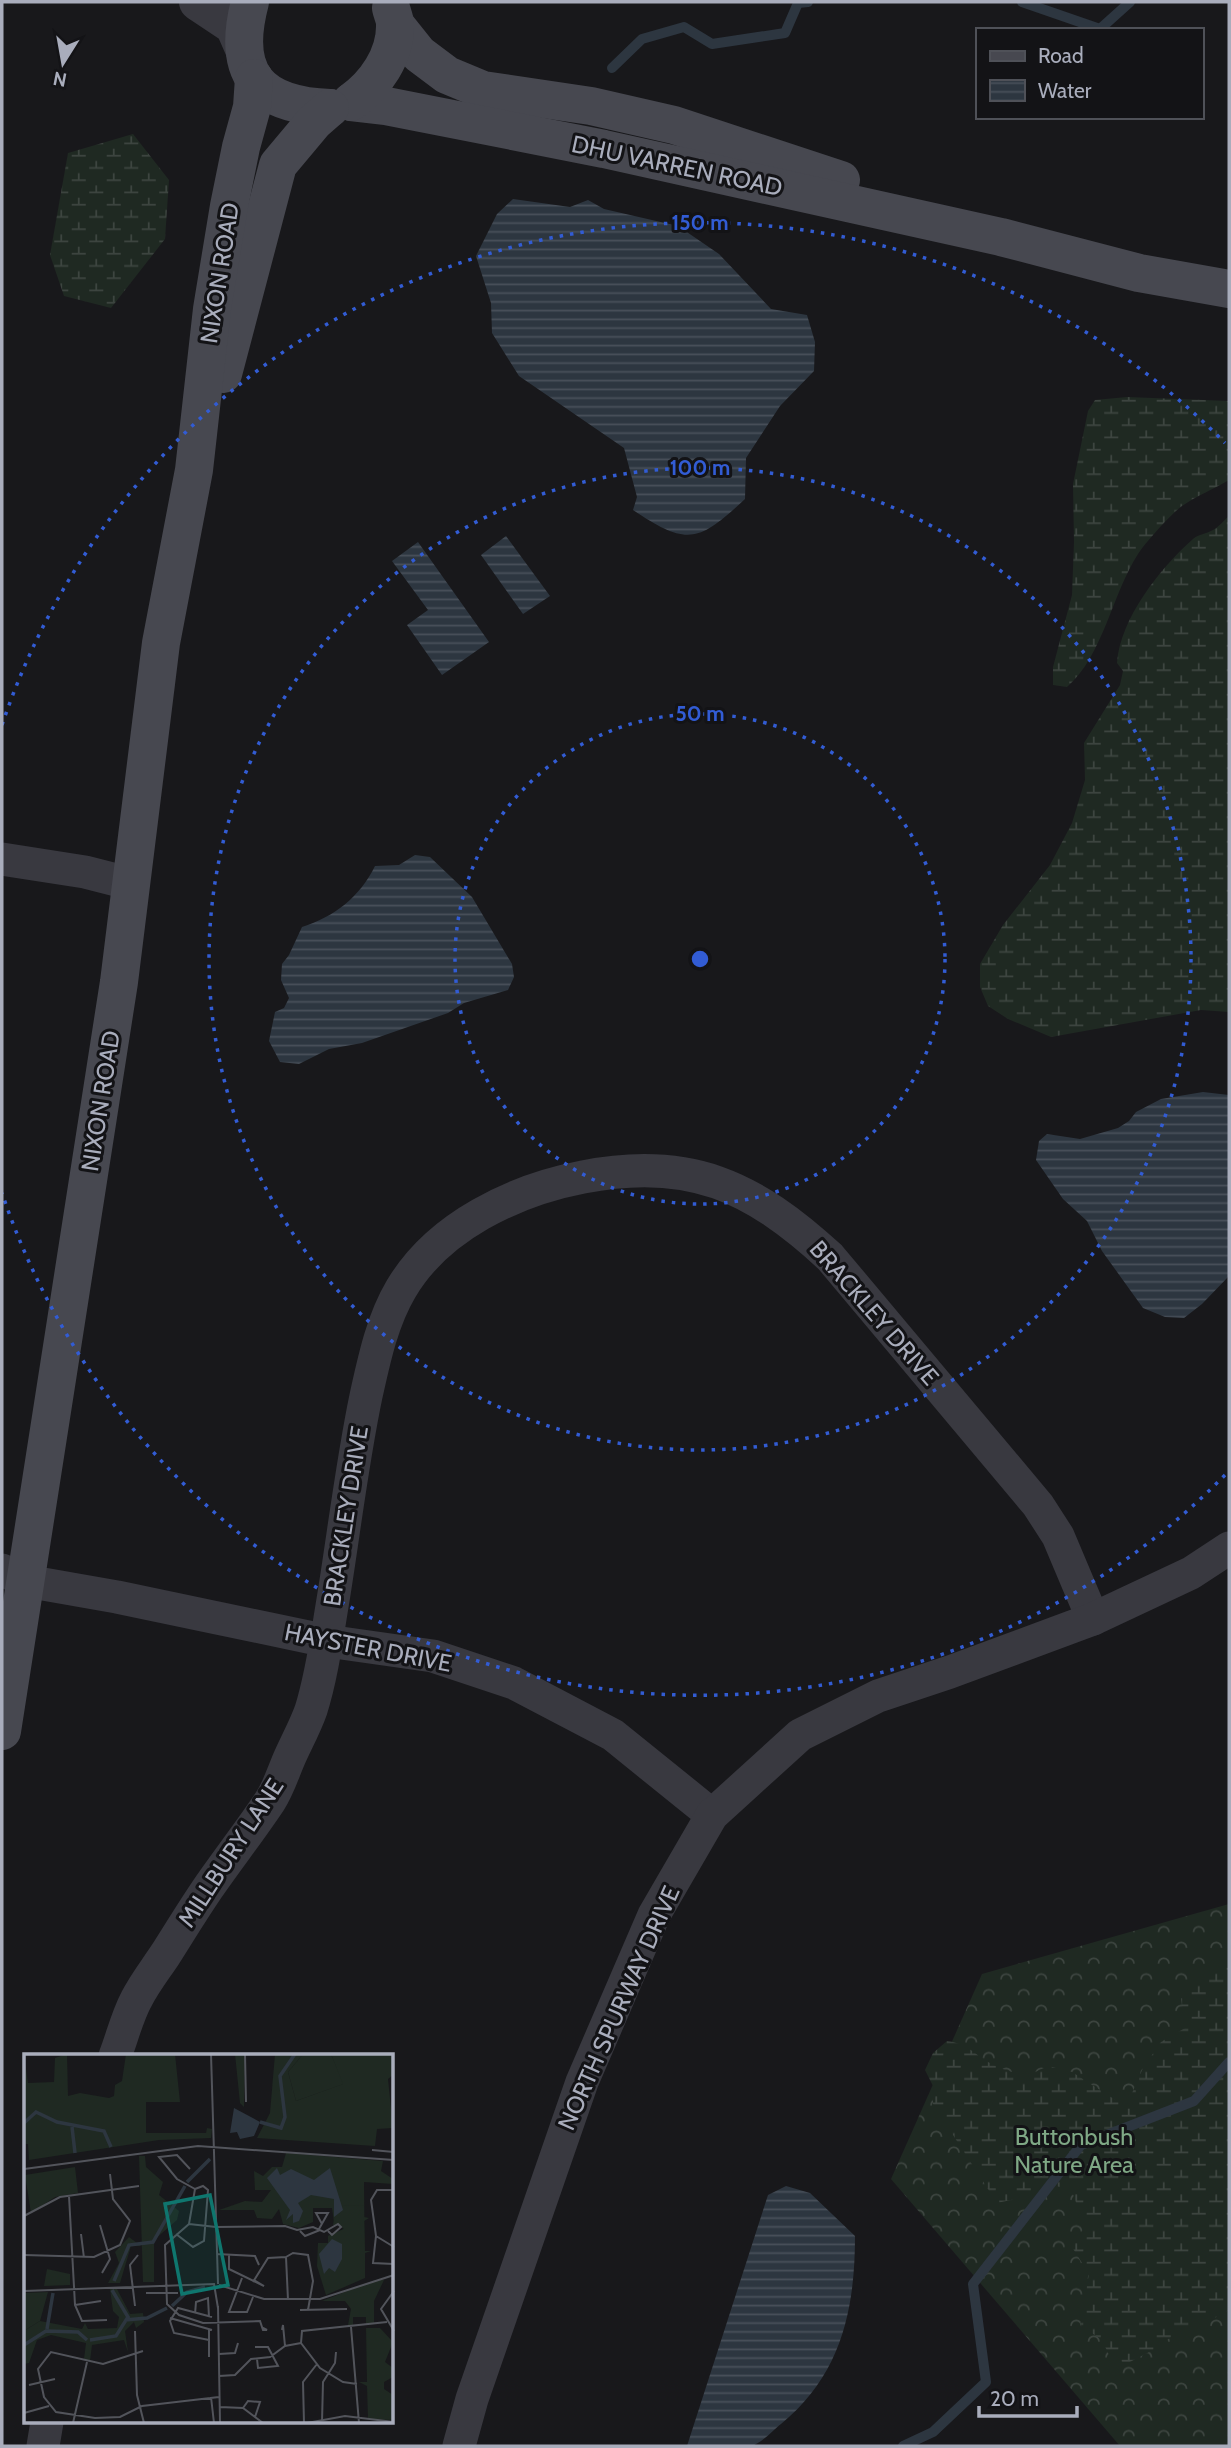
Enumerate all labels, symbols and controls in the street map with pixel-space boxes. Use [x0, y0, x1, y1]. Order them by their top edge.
north arrow [28, 28, 98, 98]
legend [976, 28, 1203, 119]
text: Road [1038, 43, 1084, 68]
text: N [51, 67, 69, 92]
text: Water [1038, 78, 1092, 103]
street label: DHU VARREN ROAD [569, 129, 785, 202]
street label: NIXON ROAD [194, 200, 245, 345]
text: 150 m [672, 210, 728, 235]
text: 100 m [670, 455, 730, 480]
text: 50 m [675, 701, 725, 726]
centre of rings [688, 947, 712, 971]
street label: NIXON ROAD [75, 1028, 126, 1173]
street label: BRACKLEY DRIVE [804, 1234, 945, 1391]
street label: BRACKLEY DRIVE [317, 1424, 374, 1608]
street label: HAYSTER DRIVE [282, 1617, 454, 1678]
street label: MILLBURY LANE [172, 1773, 289, 1933]
street label: NORTH SPURWAY DRIVE [552, 1881, 686, 2134]
inset map [24, 2054, 394, 2424]
park label: Buttonbush Nature Area [1014, 2122, 1134, 2179]
scale bar [979, 2374, 1077, 2418]
text: 20 m [990, 2386, 1039, 2411]

